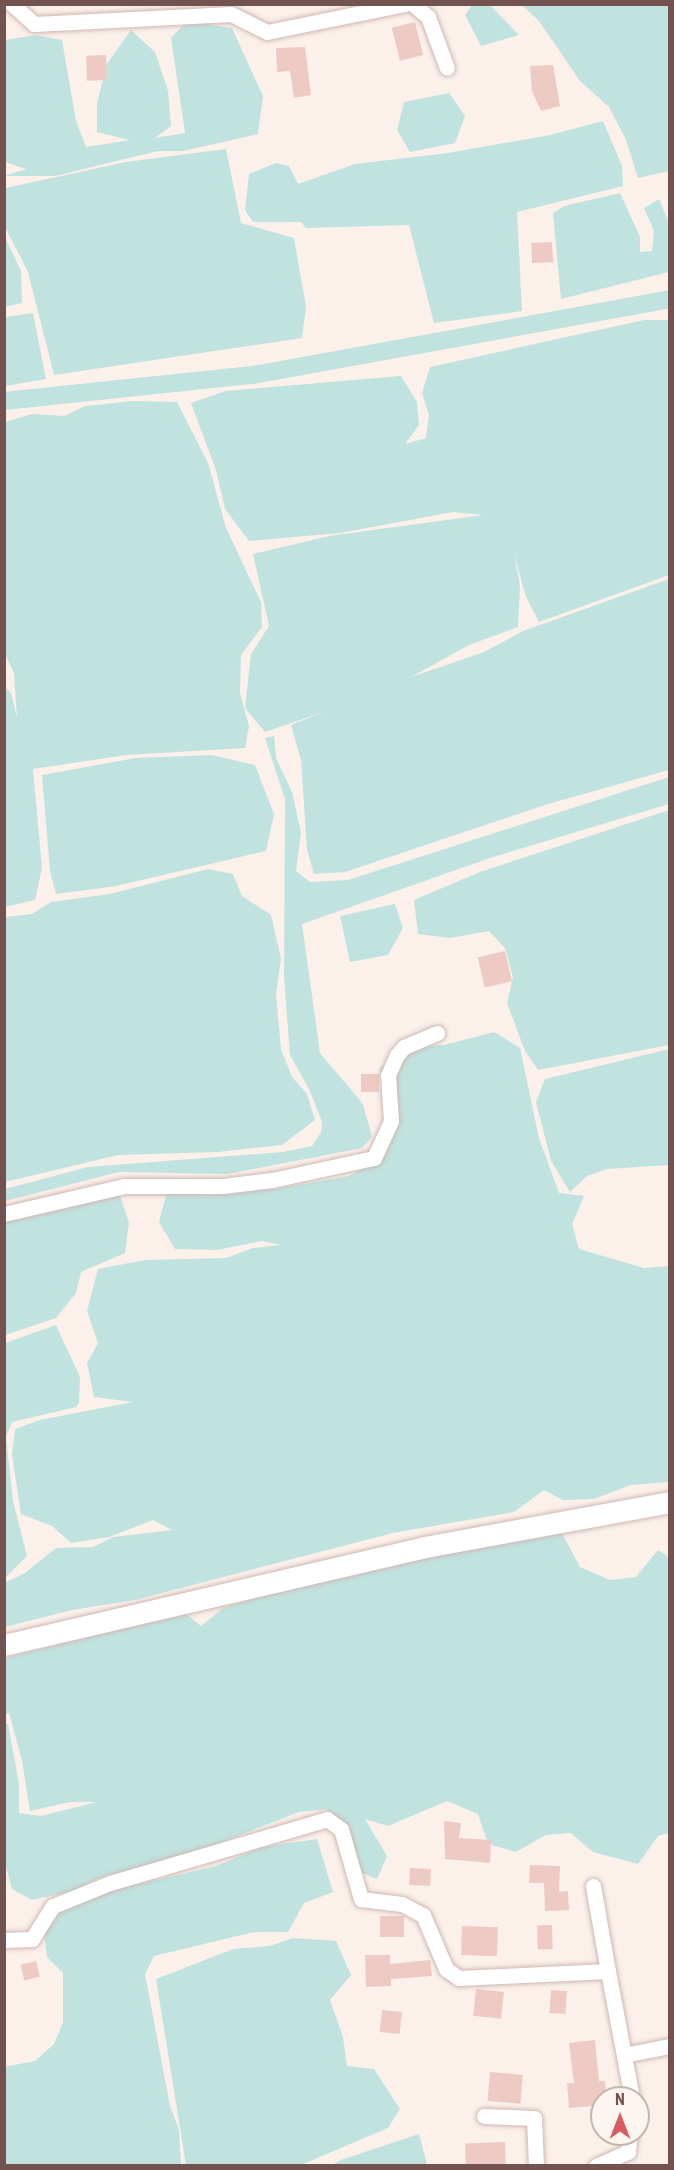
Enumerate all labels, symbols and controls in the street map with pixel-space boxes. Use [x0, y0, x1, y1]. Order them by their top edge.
north arrow [590, 2086, 650, 2146]
text: N [615, 2090, 625, 2109]

